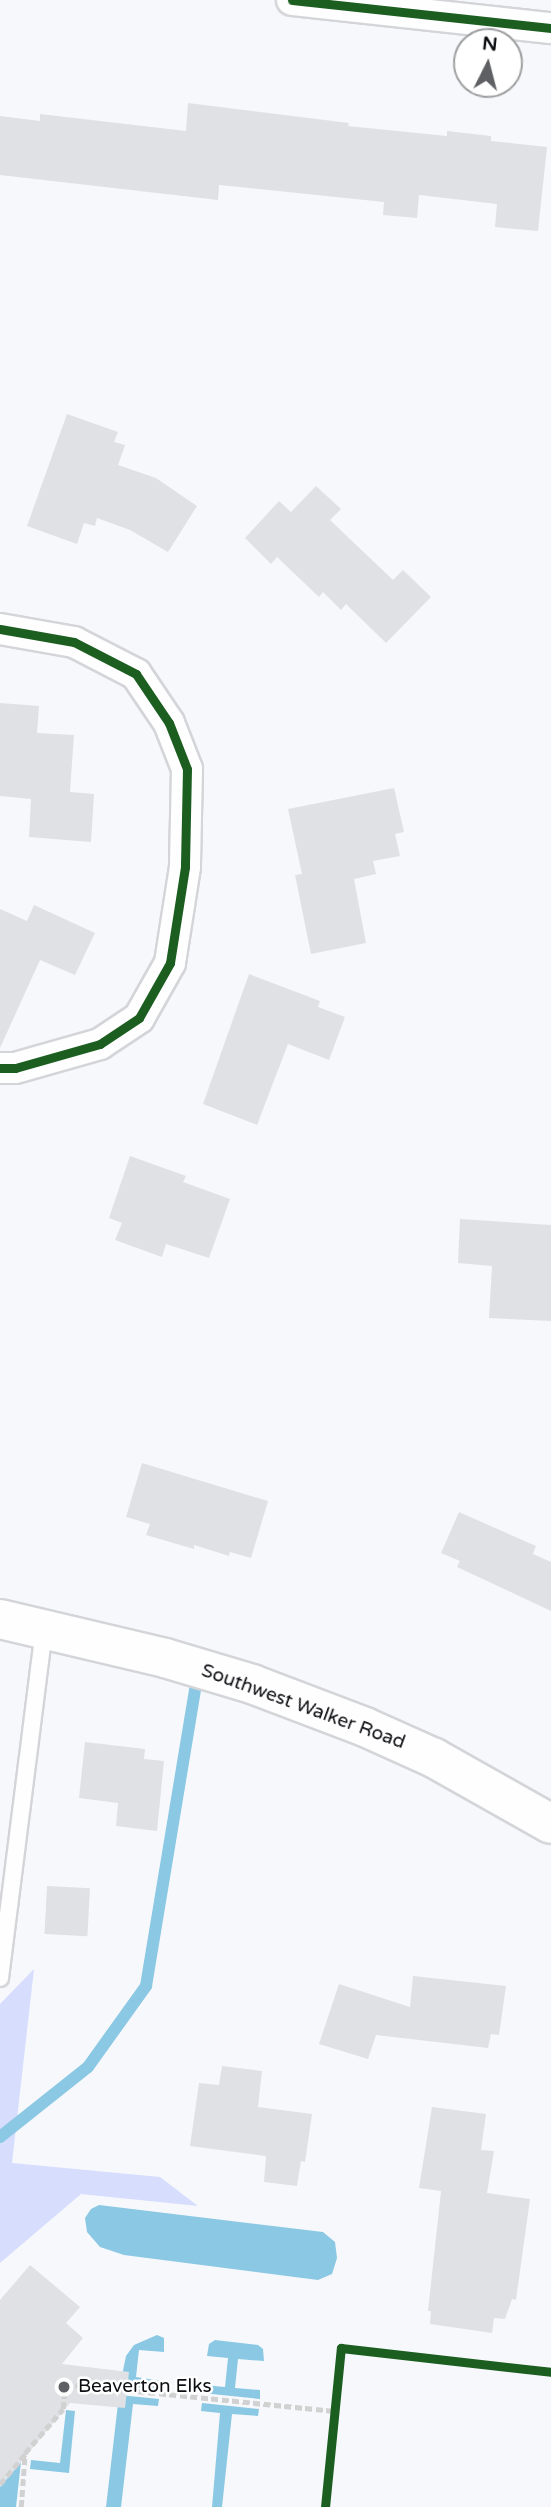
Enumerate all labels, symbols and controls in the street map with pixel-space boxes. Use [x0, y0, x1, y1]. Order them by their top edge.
north arrow [453, 28, 523, 98]
text: N [481, 32, 499, 56]
street label: Southwest Walker Road [198, 1659, 408, 1755]
place label: Beaverton Elks [78, 2376, 212, 2398]
marker: Beaverton Elks [56, 2379, 72, 2395]

